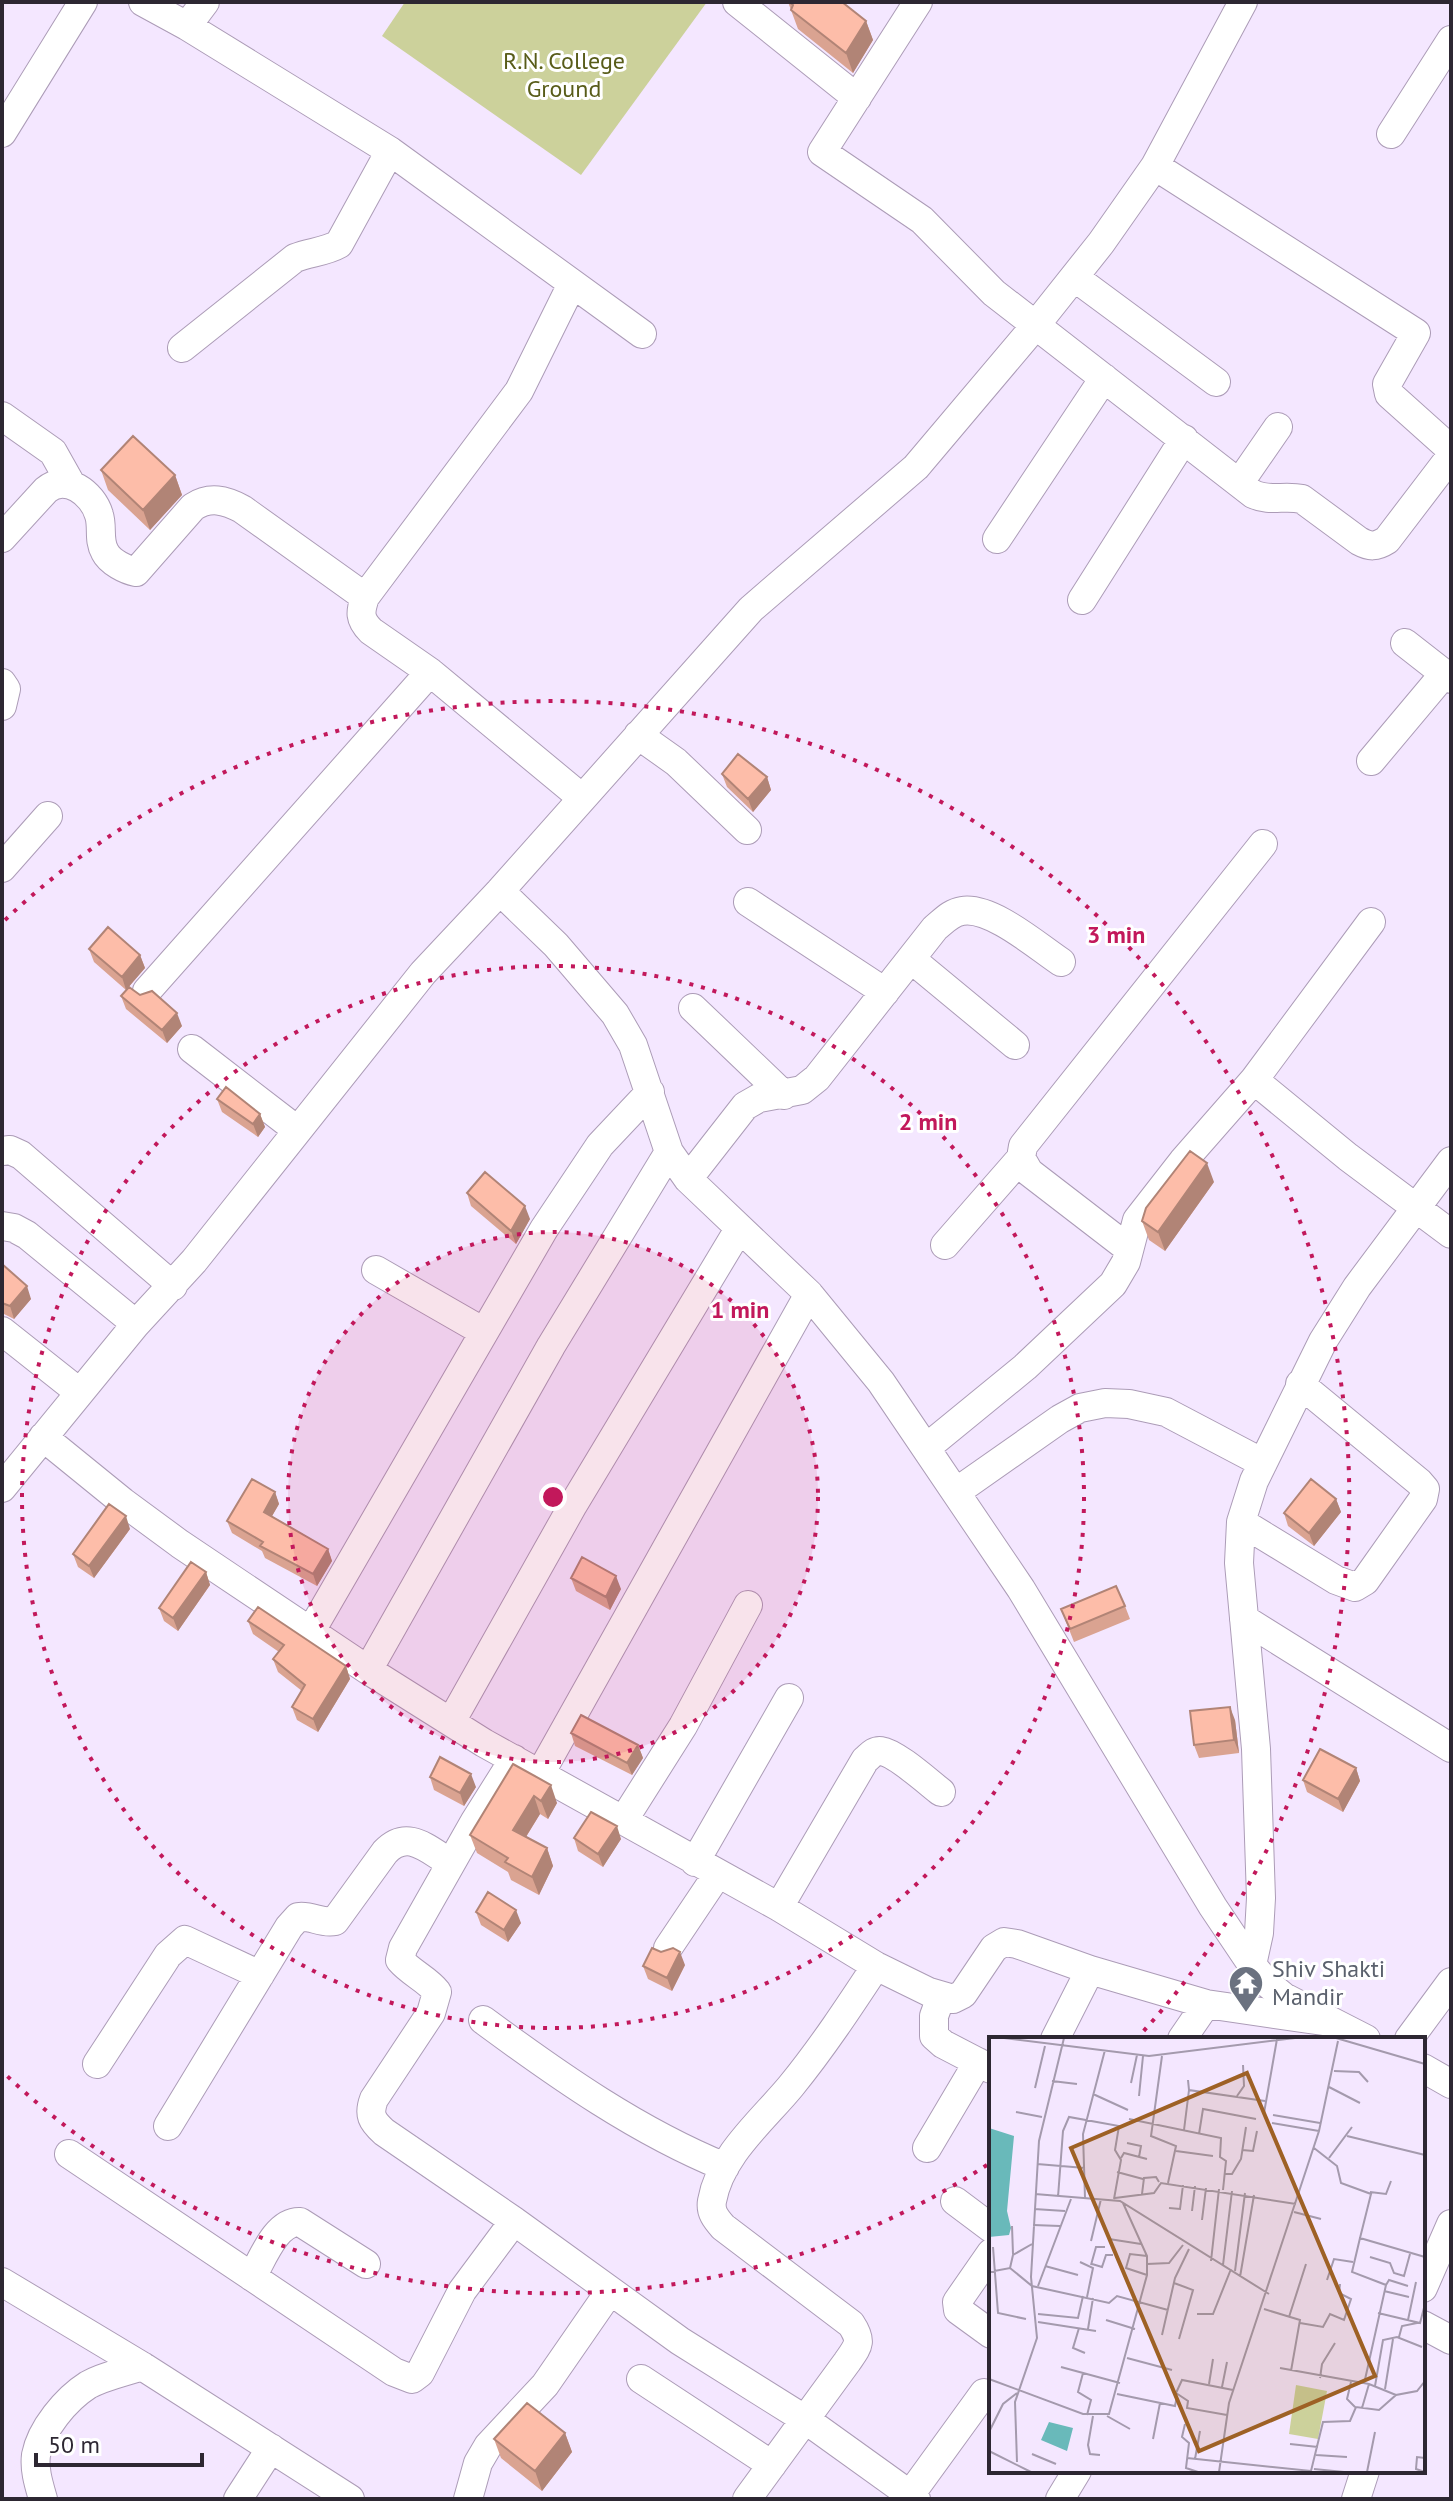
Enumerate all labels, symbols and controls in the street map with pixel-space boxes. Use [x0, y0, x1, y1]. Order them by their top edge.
park label: R.N. College Ground [503, 45, 625, 104]
text: 3 min [1087, 919, 1145, 950]
text: 2 min [899, 1106, 957, 1137]
text: 1 min [711, 1294, 769, 1325]
centre of rings [539, 1483, 567, 1511]
place label: Shiv Shakti Mandir [1272, 1953, 1385, 2012]
temple icon: Shiv Shakti Mandir [1227, 1964, 1265, 2014]
inset map [989, 2037, 1425, 2473]
scale bar [36, 2417, 202, 2467]
text: 50 m [48, 2429, 100, 2460]

